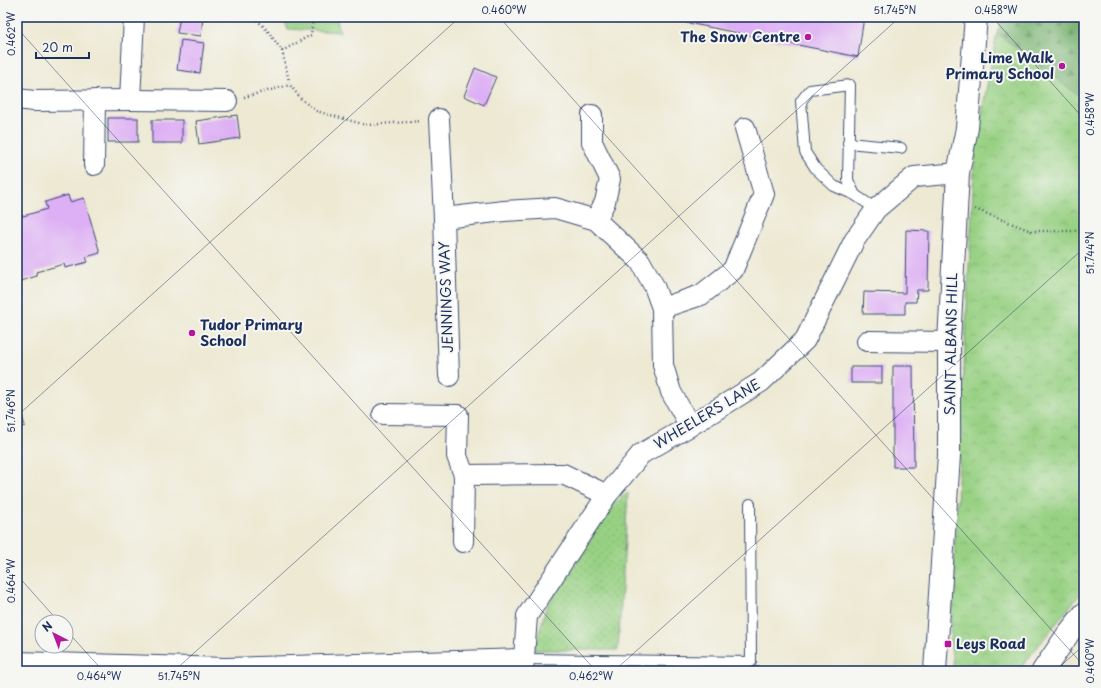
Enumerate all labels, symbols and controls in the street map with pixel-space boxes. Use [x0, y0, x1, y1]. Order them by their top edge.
text: 0.460°W [481, 2, 527, 17]
text: 51.745°N [874, 2, 917, 17]
text: 0.458°W [974, 2, 1018, 17]
text: 0.462°W [3, 11, 18, 56]
place label: The Snow Centre [680, 26, 800, 47]
marker: The Snow Centre [803, 32, 813, 42]
scale bar [36, 34, 89, 60]
text: 20 m [42, 38, 73, 56]
place label: Lime Walk Primary School [945, 47, 1055, 84]
marker: Lime Walk Primary School [1057, 61, 1067, 71]
text: 0.458°W [1082, 92, 1097, 136]
text: 51.744°N [1082, 231, 1097, 275]
street label: JENNINGS WAY [433, 241, 458, 353]
street label: SAINT ALBANS HILL [939, 272, 962, 416]
place label: Tudor Primary School [200, 314, 303, 351]
marker: Tudor Primary School [187, 328, 197, 338]
street label: WHEELERS LANE [649, 373, 764, 454]
text: 51.746°N [3, 389, 18, 433]
text: 0.464°W [3, 558, 18, 603]
north arrow [34, 614, 74, 654]
text: N [38, 617, 56, 635]
place label: Leys Road [956, 633, 1026, 654]
text: 0.460°W [1082, 638, 1097, 684]
marker: Leys Road [943, 639, 953, 649]
text: 0.464°W [77, 668, 122, 683]
text: 51.745°N [158, 668, 201, 683]
text: 0.462°W [569, 668, 614, 683]

